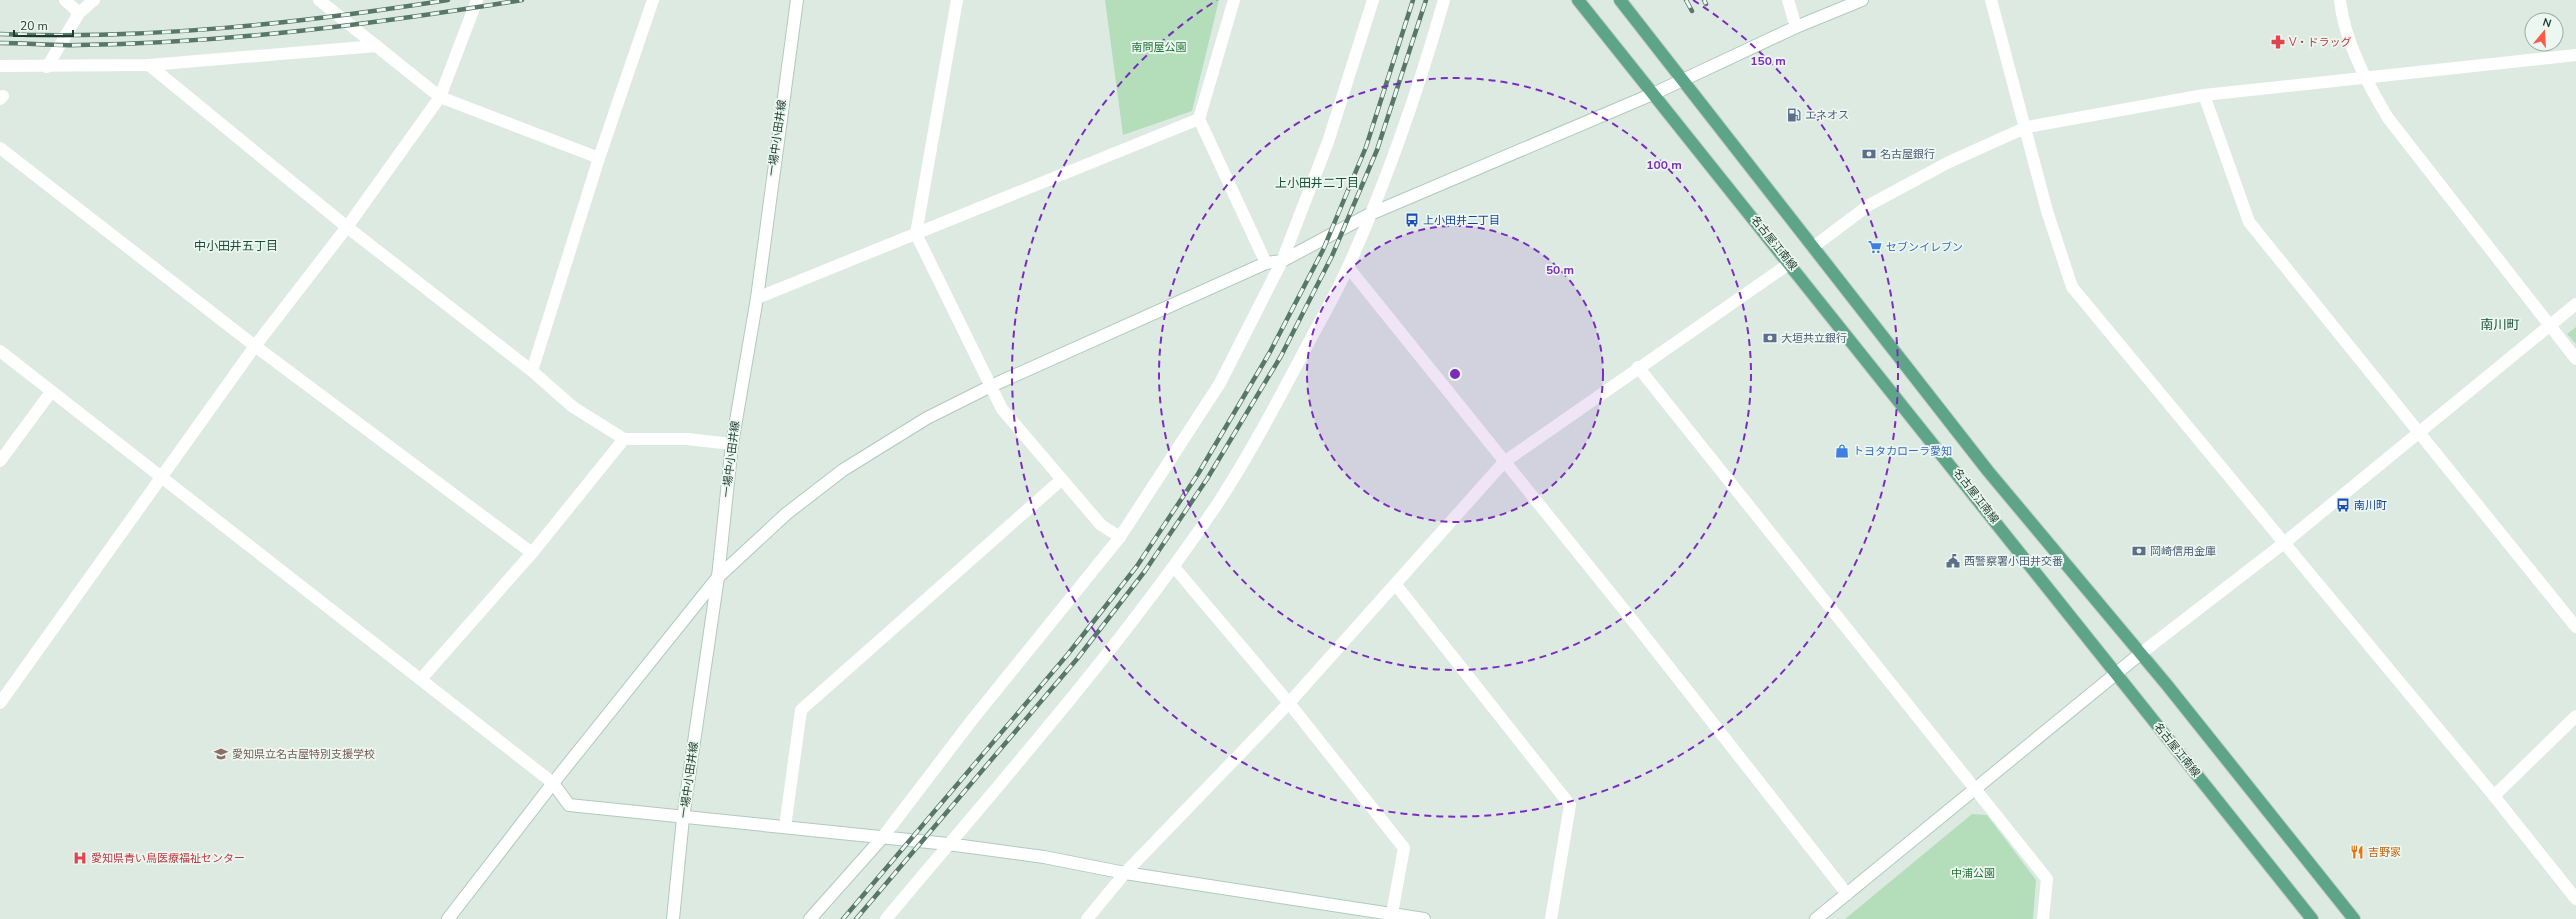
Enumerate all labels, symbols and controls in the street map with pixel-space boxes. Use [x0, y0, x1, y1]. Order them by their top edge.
scale bar [14, 12, 73, 38]
north arrow [2524, 12, 2564, 52]
text: N [2541, 15, 2553, 31]
text: 20 m [20, 18, 48, 34]
pharmacy icon: V・ドラッグ [2270, 34, 2286, 50]
place label: V・ドラッグ [2288, 35, 2352, 50]
park label: 南問屋公園 [1132, 40, 1187, 55]
text: 150 m [1750, 53, 1786, 69]
street label: 一場中小田井線 [764, 99, 790, 177]
fuel station icon: エネオス [1786, 107, 1802, 123]
place label: エネオス [1805, 108, 1849, 123]
bank icon: 名古屋銀行 [1861, 146, 1877, 162]
place label: 名古屋銀行 [1880, 147, 1935, 162]
text: 100 m [1646, 157, 1682, 173]
district label: 上小田井二丁目 [1275, 175, 1359, 191]
bus stop icon: 上小田井二丁目 [1404, 212, 1420, 228]
place label: 上小田井二丁目 [1423, 213, 1500, 228]
street label: 名古屋江南線 [1747, 213, 1801, 273]
district label: 中小田井五丁目 [194, 238, 278, 254]
supermarket icon: セブンイレブン [1867, 239, 1883, 255]
place label: セブンイレブン [1886, 240, 1963, 255]
text: 50 m [1546, 262, 1574, 278]
district label: 南川町 [2480, 316, 2520, 334]
bank icon: 大垣共立銀行 [1762, 330, 1778, 346]
place label: 大垣共立銀行 [1781, 331, 1847, 346]
centre of rings [1448, 367, 1462, 381]
street label: 一場中小田井線 [719, 420, 743, 498]
shop icon: トヨタカローラ愛知 [1834, 443, 1850, 459]
place label: トヨタカローラ愛知 [1853, 444, 1952, 459]
street label: 名古屋江南線 [1950, 465, 2002, 527]
bus stop icon: 南川町 [2335, 497, 2351, 513]
place label: 南川町 [2354, 498, 2387, 513]
bank icon: 岡崎信用金庫 [2131, 543, 2147, 559]
place label: 岡崎信用金庫 [2150, 544, 2216, 559]
public building icon: 西警察署小田井交番 [1945, 553, 1961, 569]
place label: 西警察署小田井交番 [1964, 554, 2063, 569]
street label: 名古屋江南線 [2150, 720, 2204, 780]
street label: 一場中小田井線 [676, 741, 702, 819]
school or university icon: 愛知県立名古屋特別支援学校 [213, 746, 229, 762]
place label: 愛知県立名古屋特別支援学校 [232, 747, 375, 762]
restaurant icon: 吉野家 [2349, 844, 2365, 860]
place label: 吉野家 [2368, 845, 2401, 860]
hospital icon: 愛知県青い鳥医療福祉センター [72, 850, 88, 866]
place label: 愛知県青い鳥医療福祉センター [91, 851, 245, 866]
park label: 中浦公園 [1951, 866, 1995, 881]

